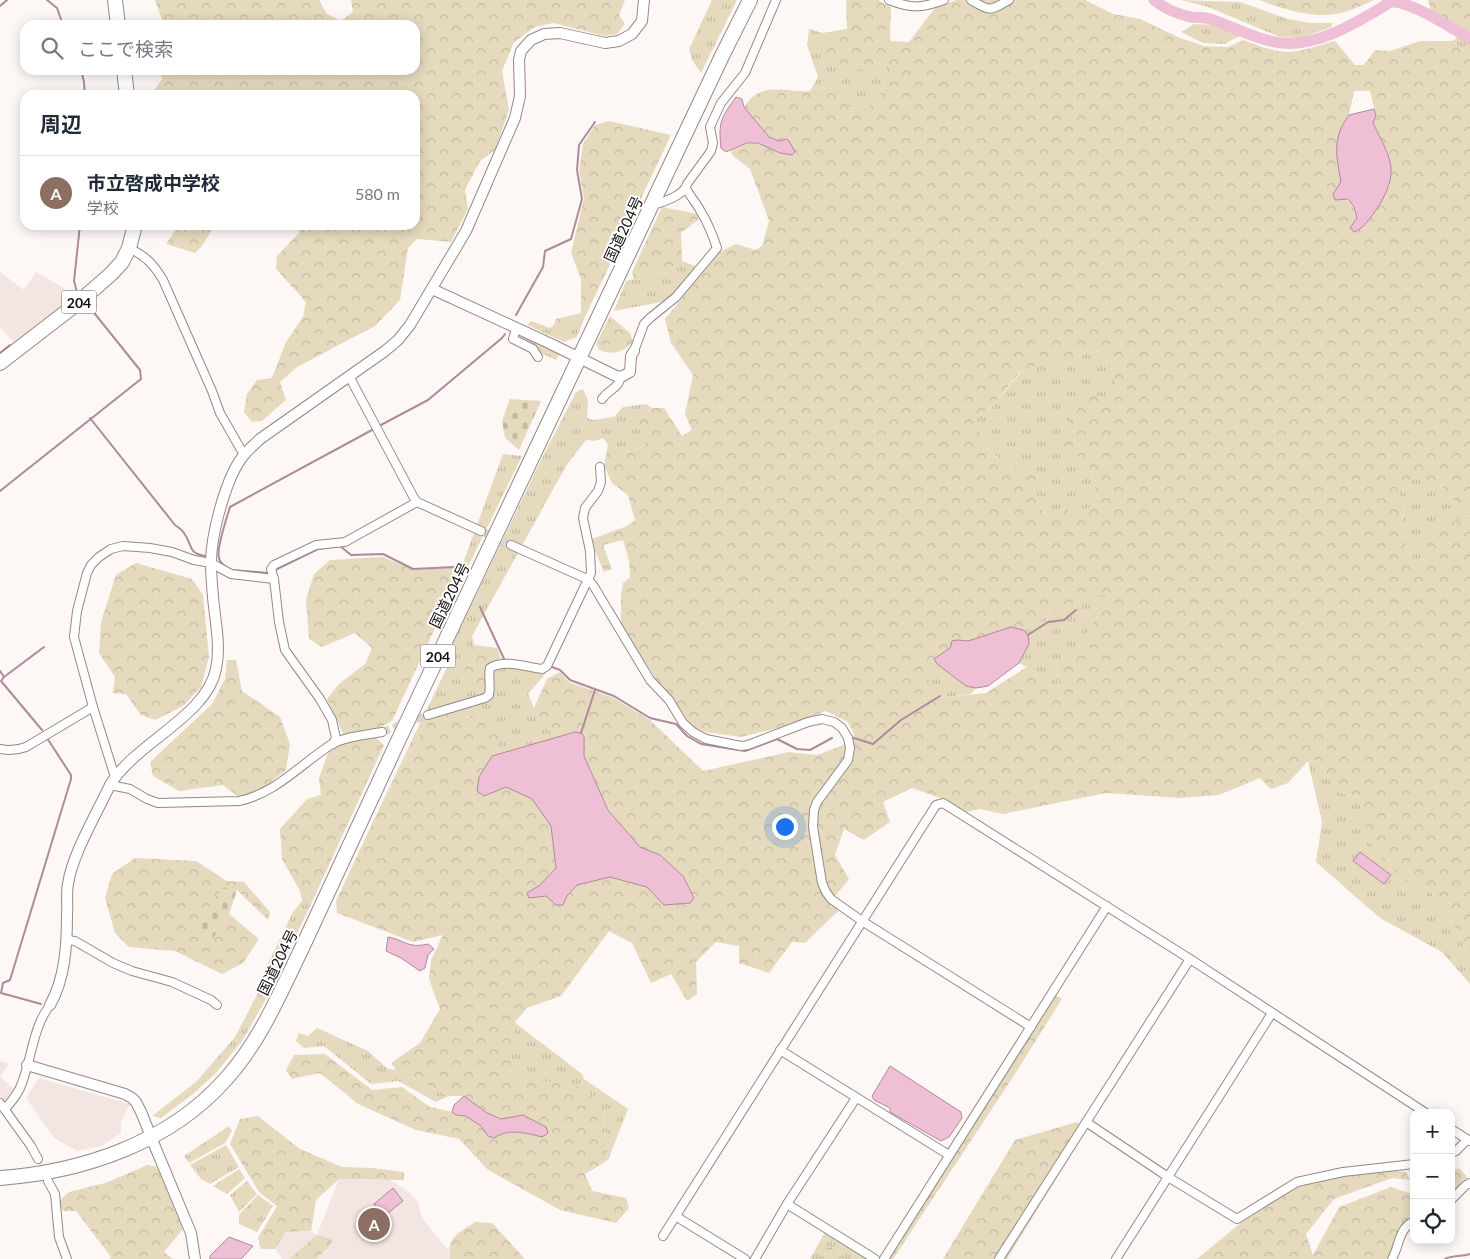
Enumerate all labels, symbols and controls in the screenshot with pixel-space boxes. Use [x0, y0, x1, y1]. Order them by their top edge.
search box [20, 20, 420, 75]
icon: search [38, 34, 66, 62]
text: ここで検索 [78, 37, 173, 60]
text: 周辺 [40, 111, 82, 136]
text: 市立啓成中学校 [87, 171, 220, 194]
text: A [50, 184, 62, 203]
text: 580 m [355, 184, 400, 203]
street label: 国道204号 [600, 193, 646, 265]
text: 学校 [87, 198, 119, 217]
road number: 204 [62, 290, 96, 314]
street label: 国道204号 [425, 559, 473, 631]
road number: 204 [420, 644, 456, 668]
your location [772, 814, 798, 840]
street label: 国道204号 [253, 926, 301, 998]
map controls [1410, 1109, 1455, 1244]
button: + [1410, 1109, 1455, 1154]
button: − [1410, 1154, 1455, 1199]
button: locate [1410, 1199, 1455, 1244]
pin: A [358, 1205, 390, 1243]

